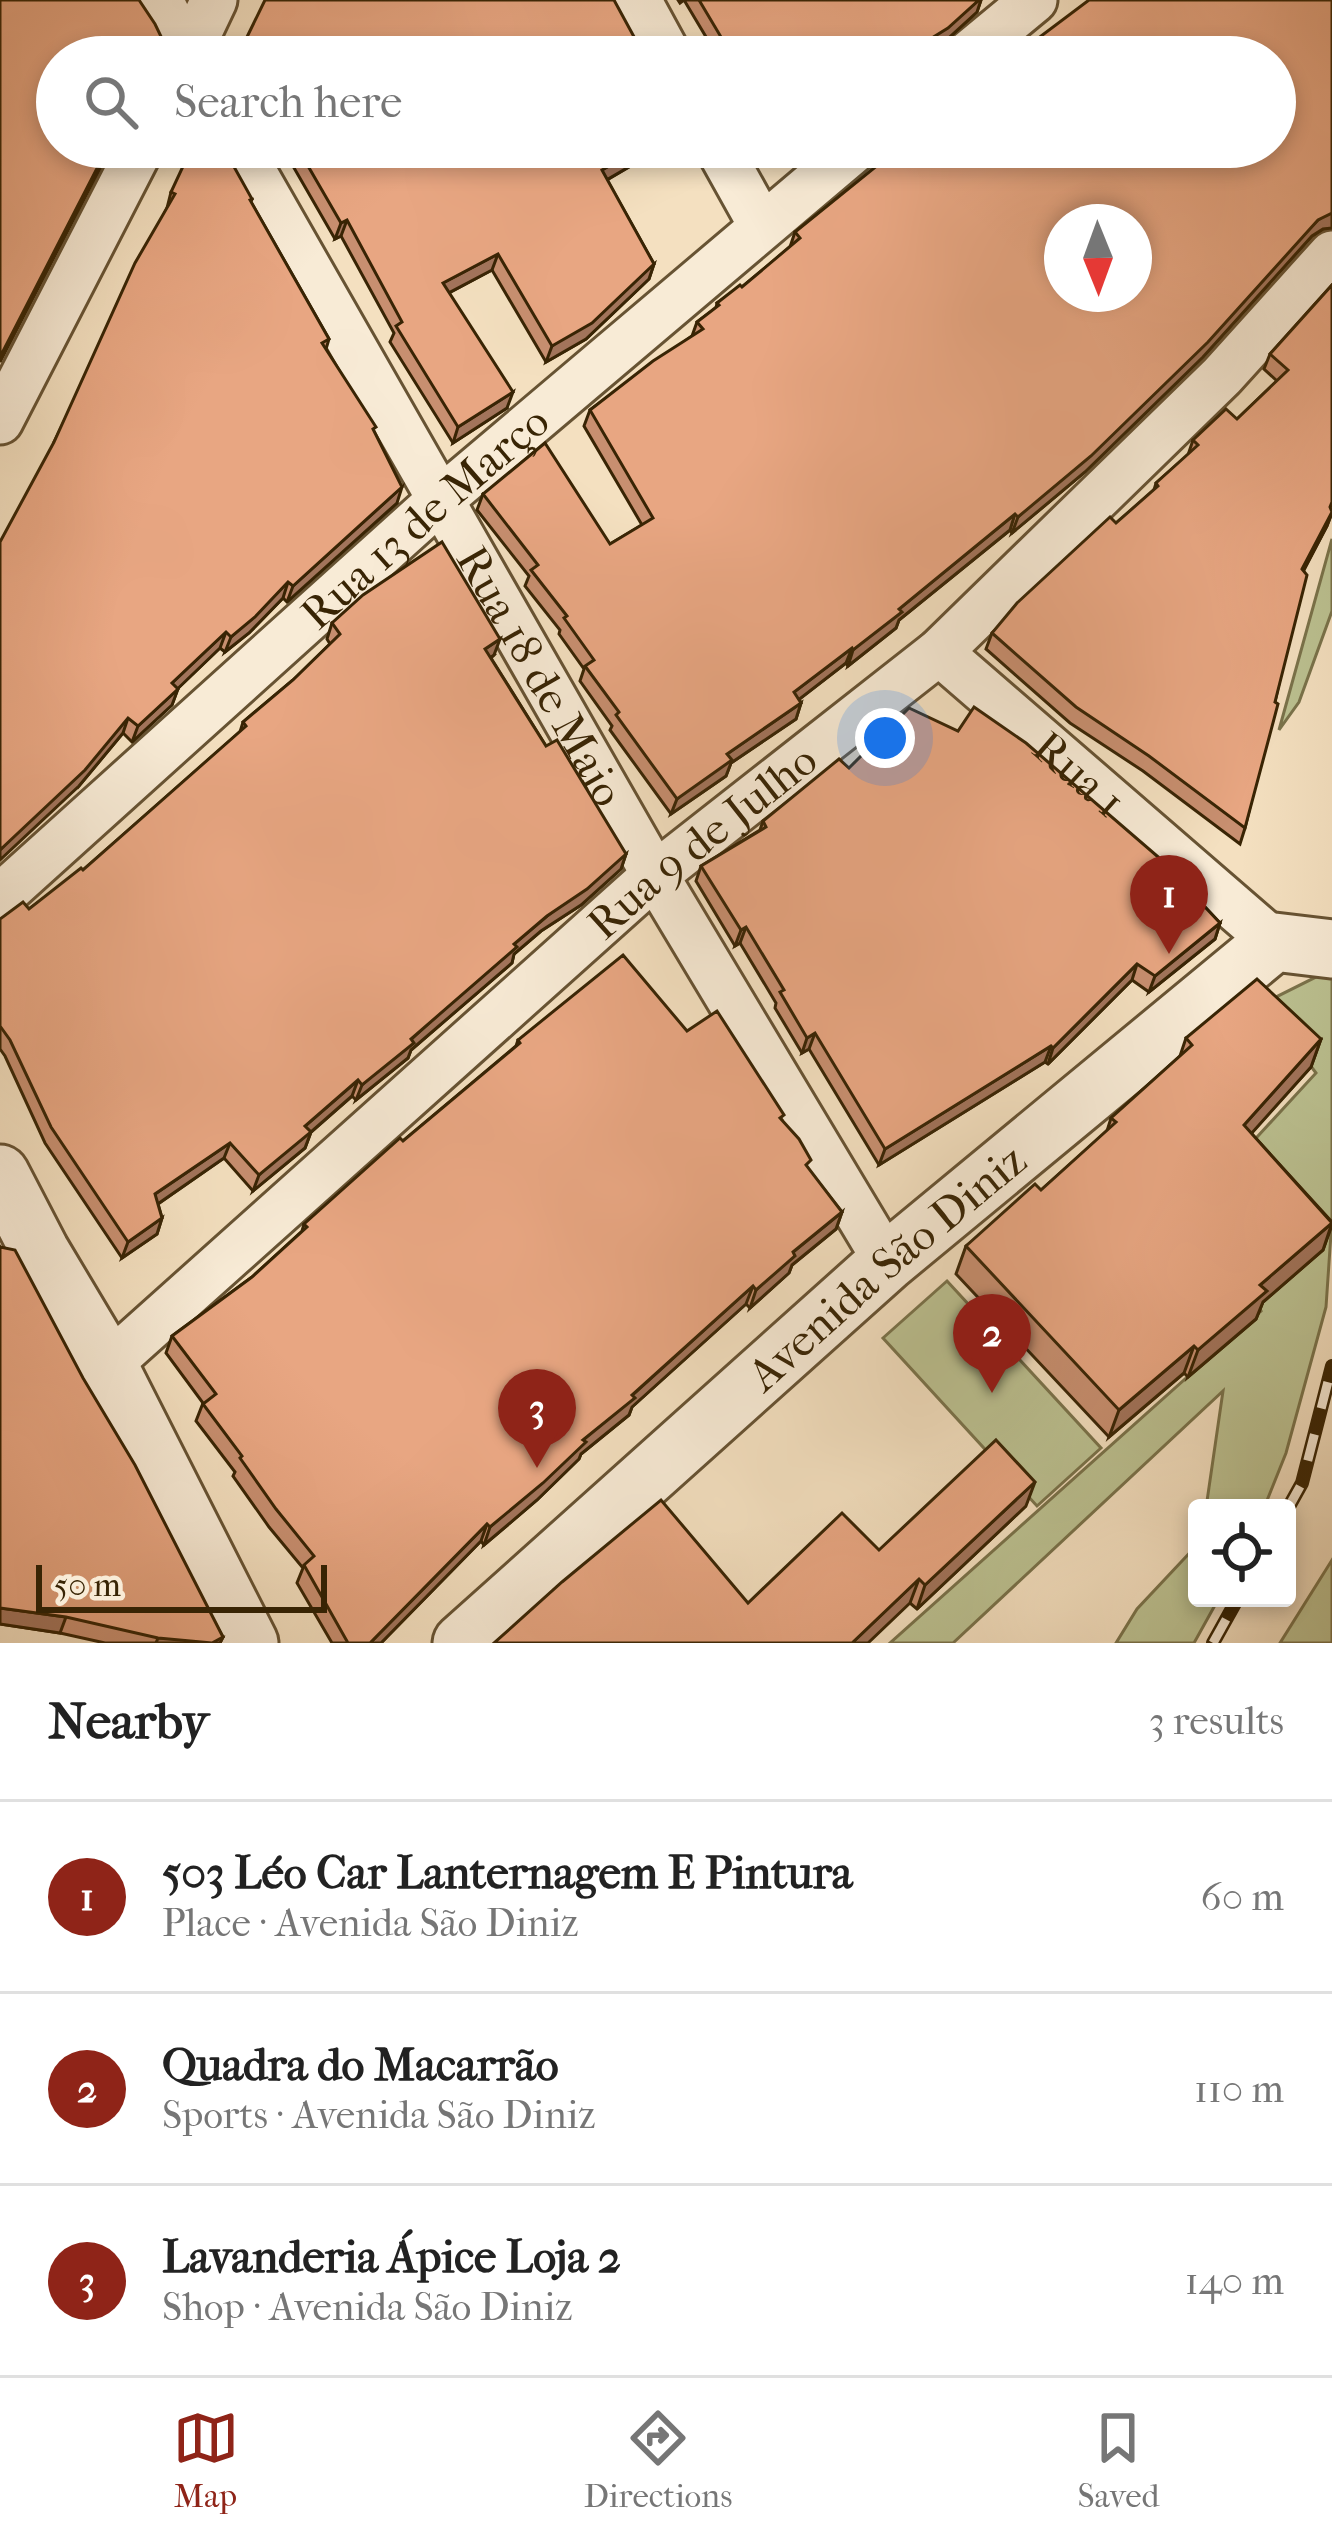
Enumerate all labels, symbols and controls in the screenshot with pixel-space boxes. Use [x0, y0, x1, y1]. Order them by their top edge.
search box [36, 36, 1296, 168]
icon: search [78, 69, 144, 135]
text: Search here [174, 76, 402, 129]
north arrow [1044, 204, 1152, 312]
street label: Rua 13 de Março [291, 395, 560, 641]
street label: Rua 18 de Maio [445, 537, 635, 816]
your location [855, 708, 915, 768]
street label: Rua 1 [1022, 721, 1135, 829]
street label: Rua 9 de Julho [577, 733, 828, 951]
pin: 1 [1130, 855, 1208, 954]
street label: Avenida São Diniz [736, 1134, 1037, 1403]
pin: 2 [953, 1294, 1031, 1393]
pin: 3 [498, 1369, 576, 1468]
map controls [1188, 1499, 1296, 1607]
button: locate [1188, 1499, 1296, 1607]
scale bar [36, 1559, 327, 1612]
text: 50 m [54, 1566, 121, 1605]
text: Nearby [48, 1691, 209, 1751]
text: 3 results [1149, 1698, 1284, 1744]
text: 503 Léo Car Lanternagem E Pintura [162, 1847, 853, 1900]
text: 1 [80, 1874, 94, 1920]
text: 60 m [1201, 1874, 1284, 1920]
text: Place · Avenida São Diniz [162, 1900, 578, 1946]
text: Quadra do Macarrão [162, 2039, 559, 2092]
text: 2 [77, 2066, 97, 2112]
text: 110 m [1194, 2066, 1284, 2112]
text: Sports · Avenida São Diniz [162, 2092, 596, 2138]
text: Lavanderia Ápice Loja 2 [162, 2231, 621, 2284]
text: 3 [79, 2258, 95, 2304]
text: 140 m [1185, 2258, 1284, 2304]
text: Shop · Avenida São Diniz [162, 2284, 572, 2330]
tab: Map [173, 2405, 239, 2516]
tab: Directions [584, 2405, 732, 2516]
tab: Saved [1078, 2405, 1159, 2516]

